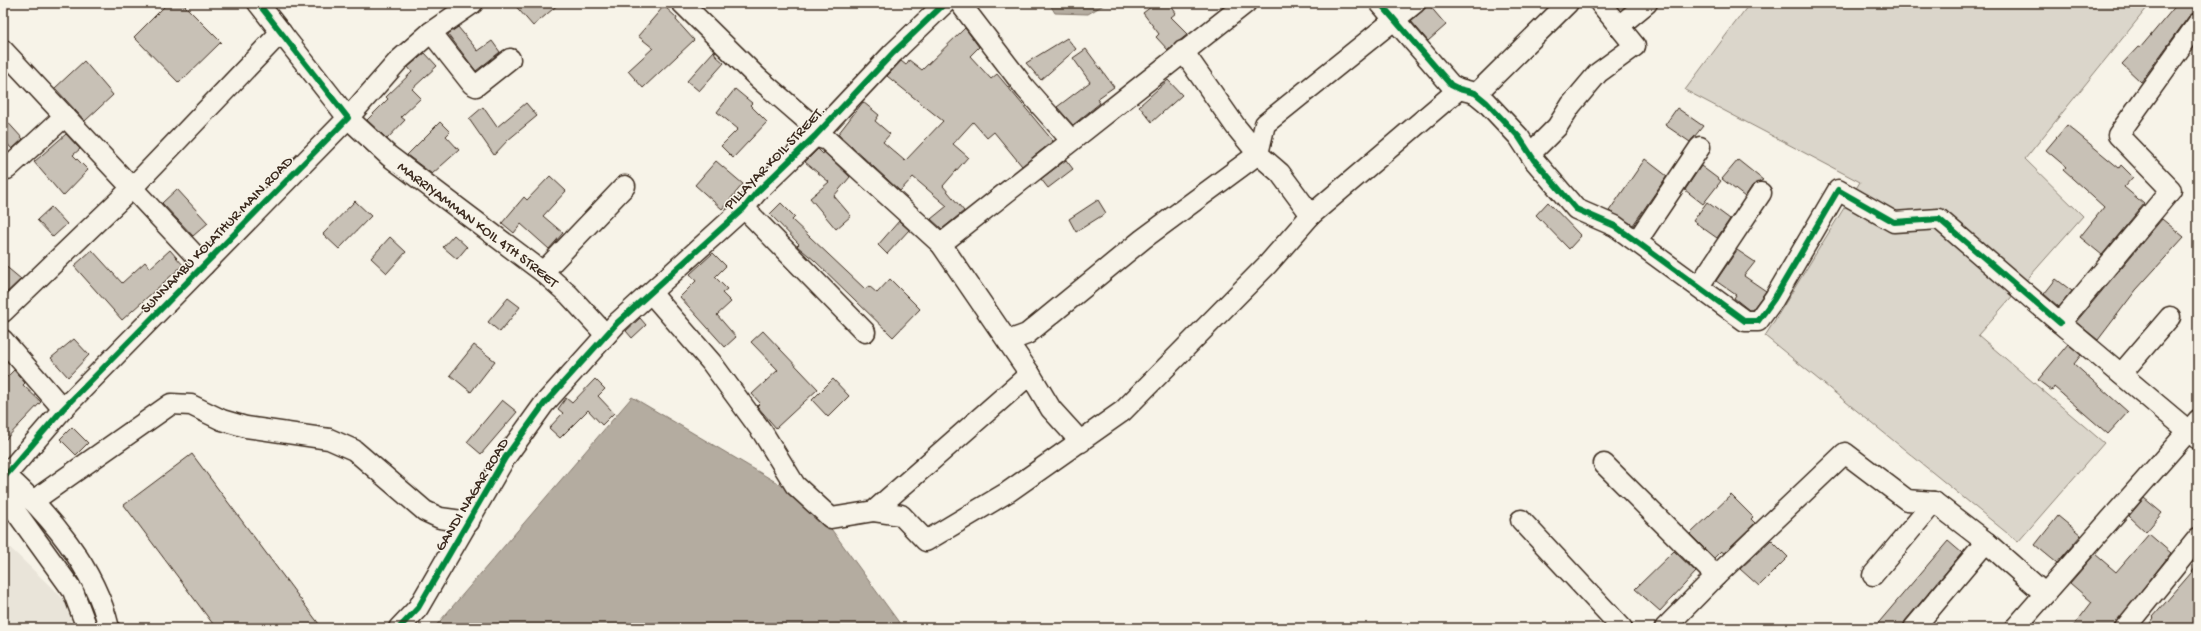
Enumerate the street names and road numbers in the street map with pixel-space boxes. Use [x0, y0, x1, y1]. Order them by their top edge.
street label: PILLAYAR KOIL STREET. [720, 102, 830, 215]
street label: SUNNAMBU KOLATHUR MAIN ROAD [137, 153, 298, 318]
street label: MARRIYAMMAN KOIL 4TH STREET [393, 159, 562, 293]
street label: GANDI NAGAR ROAD [432, 435, 514, 555]

